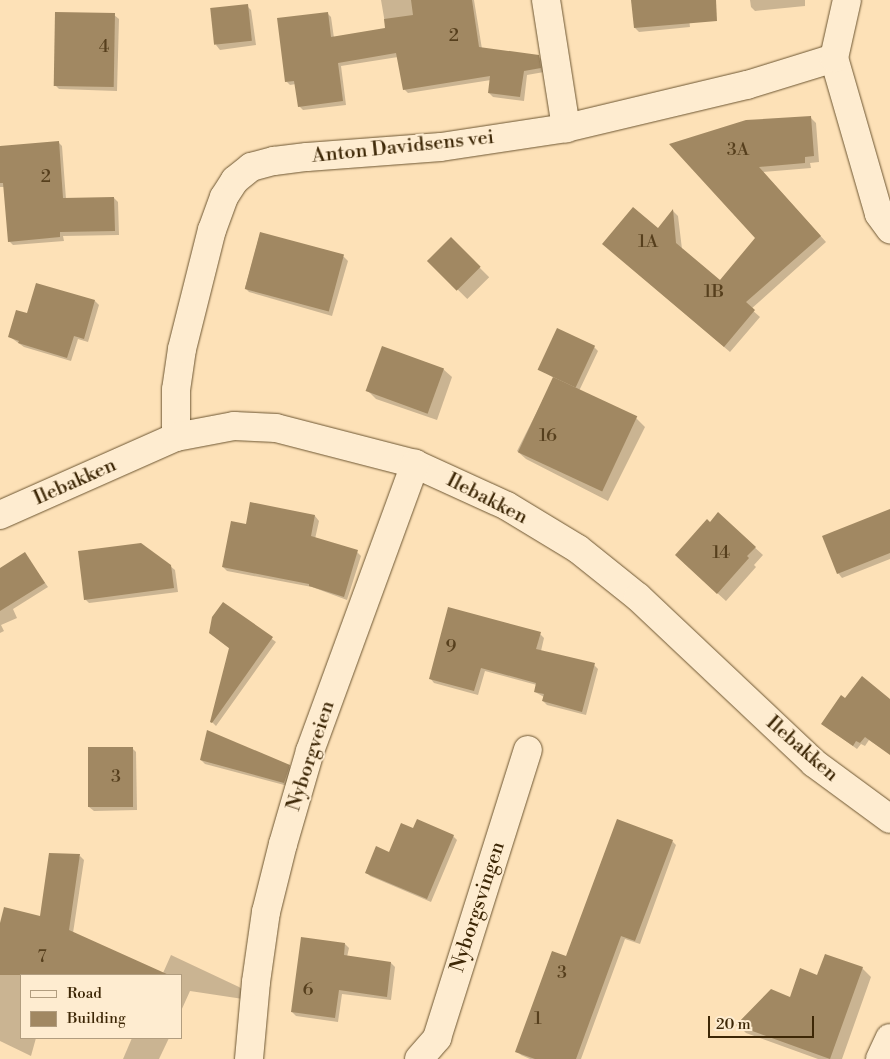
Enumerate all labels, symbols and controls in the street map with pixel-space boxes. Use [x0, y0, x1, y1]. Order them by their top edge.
house number: 2 [449, 25, 459, 47]
house number: 4 [99, 36, 109, 58]
street label: Anton Davidsens vei [311, 125, 495, 169]
house number: 3A [727, 139, 749, 161]
house number: 2 [41, 166, 51, 188]
house number: 1A [638, 231, 658, 253]
house number: 1B [704, 281, 724, 303]
house number: 16 [539, 425, 557, 447]
street label: Ilebakken [30, 453, 120, 511]
street label: Ilebakken [442, 468, 532, 530]
house number: 14 [712, 542, 730, 564]
house number: 9 [446, 636, 456, 658]
street label: Nyborgveien [282, 698, 340, 814]
street label: Ilebakken [761, 711, 843, 787]
house number: 3 [111, 766, 121, 788]
street label: Nyborgsvingen [446, 839, 510, 975]
house number: 7 [37, 946, 47, 968]
house number: 3 [557, 962, 567, 984]
legend [20, 974, 182, 1039]
house number: 6 [303, 979, 313, 1001]
text: Road [67, 984, 102, 1003]
scale bar [710, 1006, 816, 1038]
house number: 1 [534, 1008, 542, 1030]
text: Building [67, 1009, 126, 1028]
text: 20 m [716, 1015, 751, 1034]

